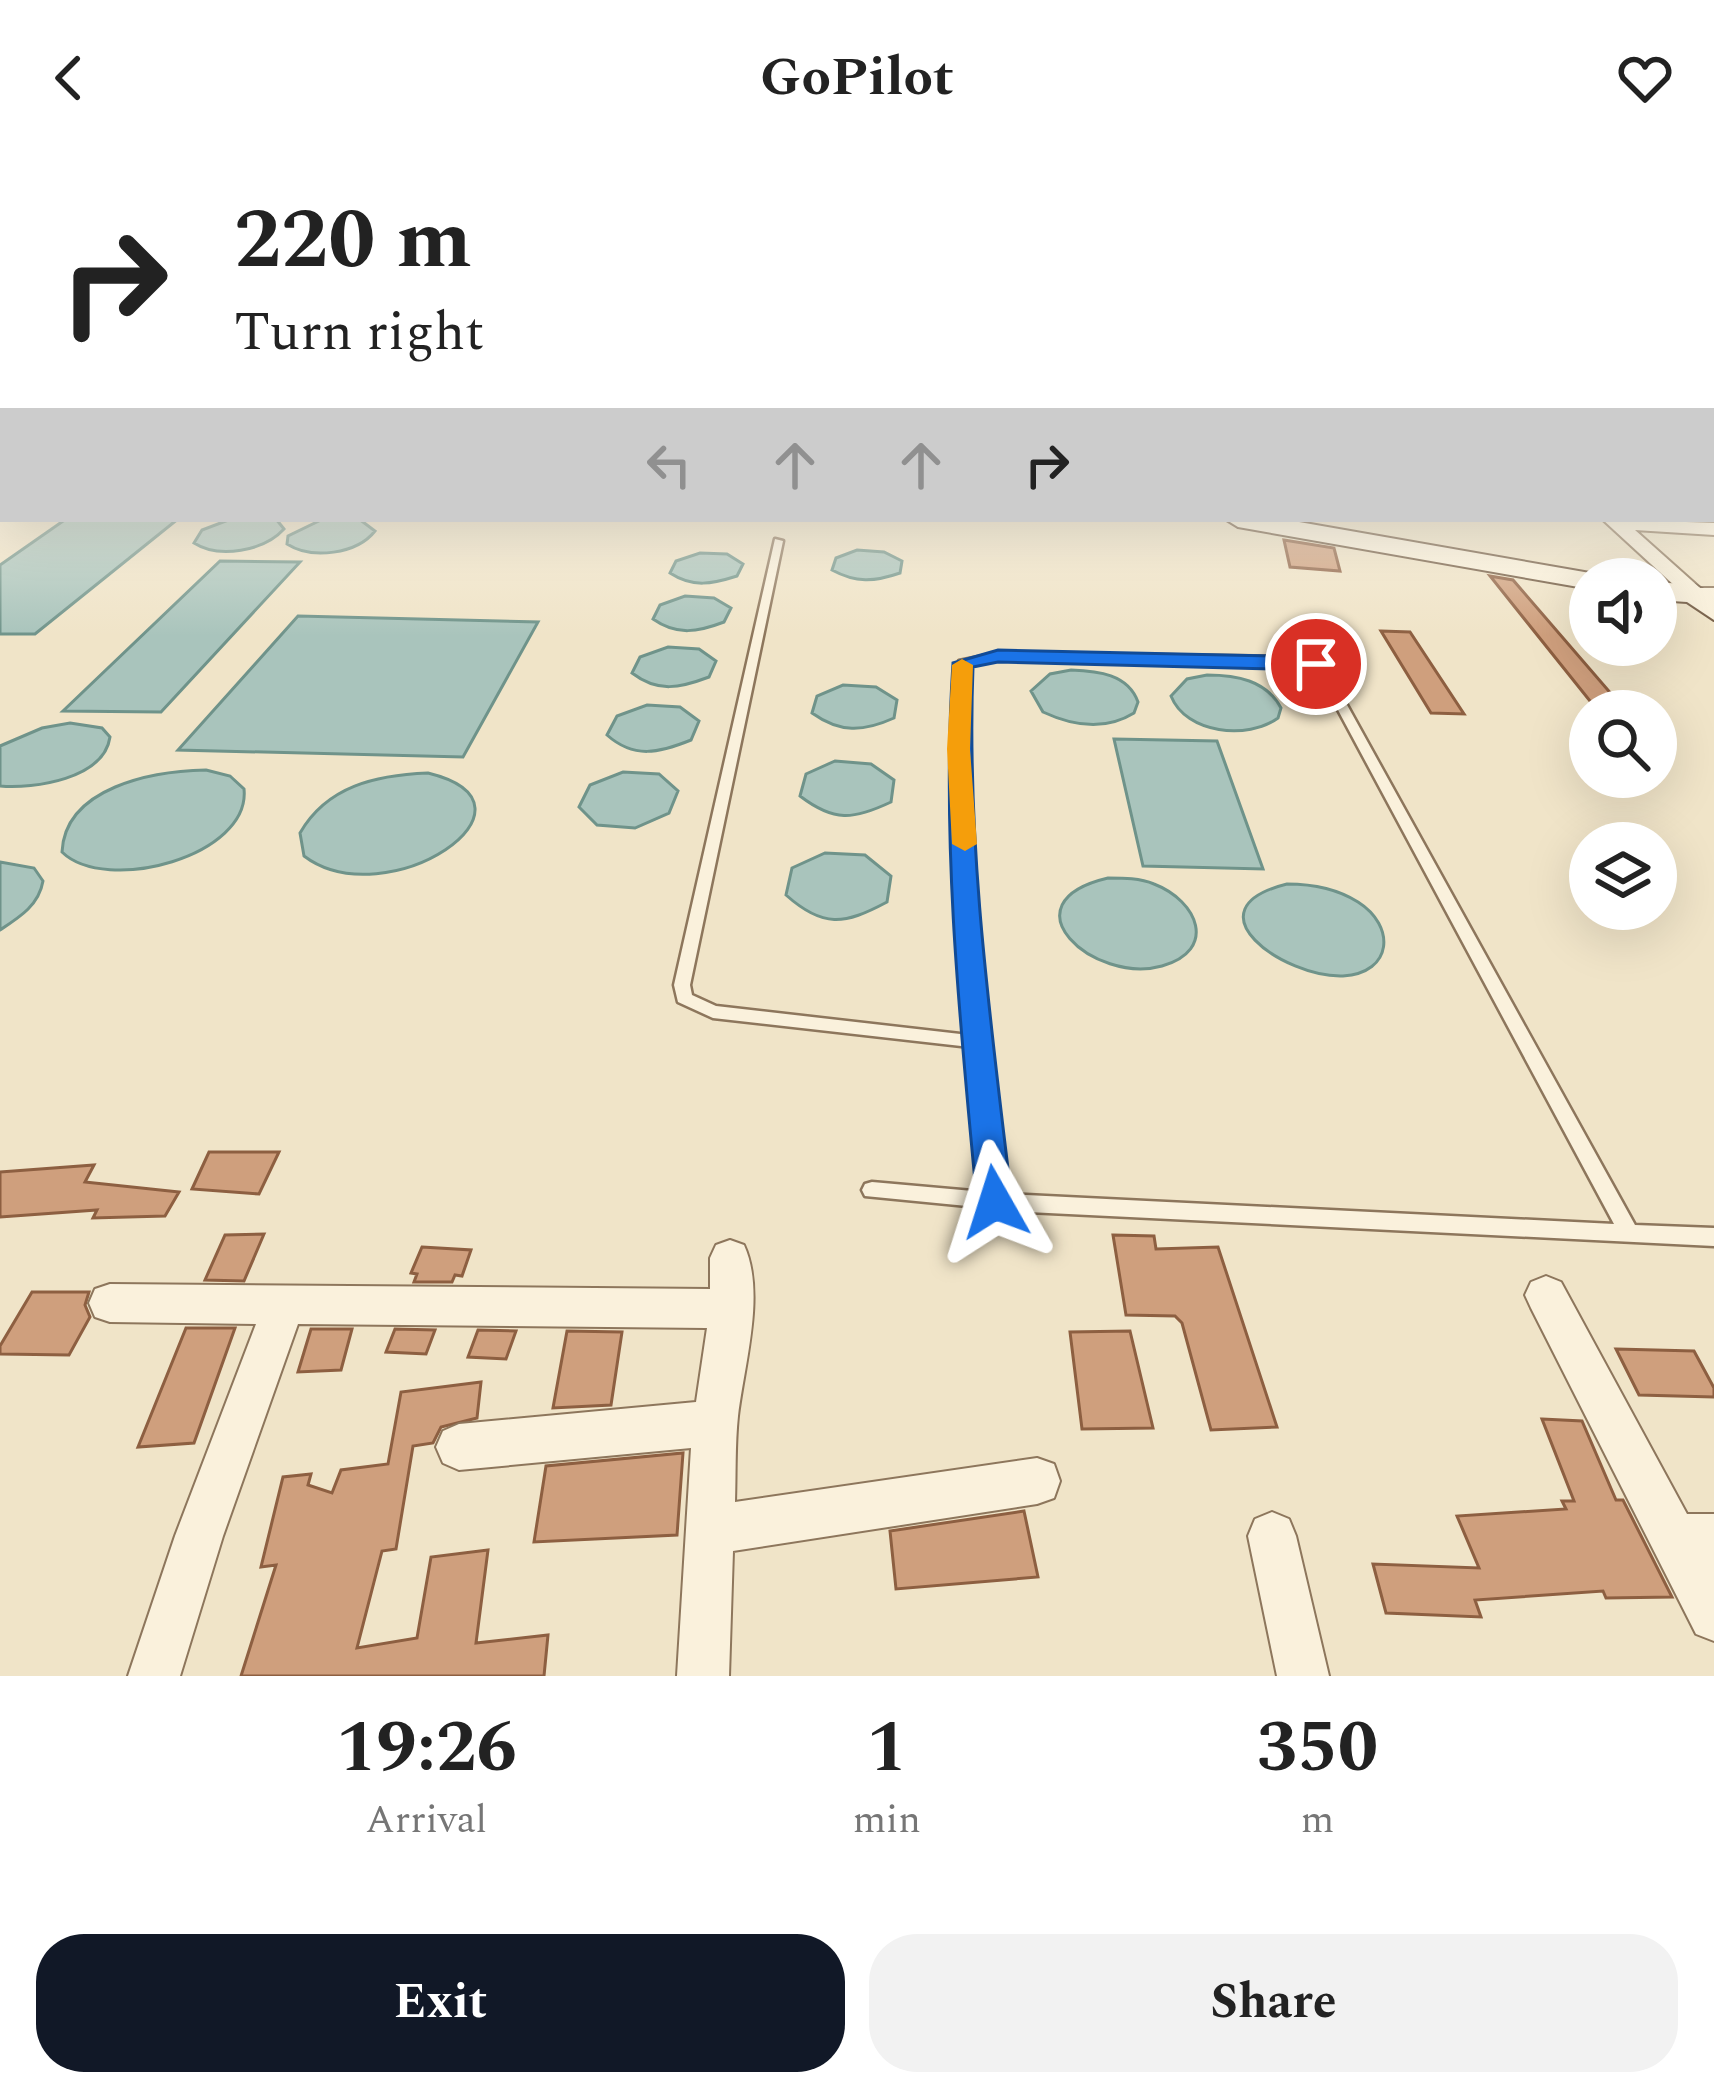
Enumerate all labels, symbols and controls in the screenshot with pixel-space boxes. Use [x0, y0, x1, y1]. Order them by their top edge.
text: GoPilot [760, 37, 954, 119]
icon: back [36, 45, 102, 111]
icon: heart [1612, 45, 1678, 111]
text: 220 m [234, 177, 472, 305]
icon: right [36, 204, 192, 360]
text: Turn right [234, 292, 484, 374]
icon: left [636, 432, 702, 498]
icon: ahead [762, 432, 828, 498]
icon: ahead [888, 432, 954, 498]
icon: right [1014, 432, 1080, 498]
map controls [1569, 558, 1677, 930]
button: sound [1569, 558, 1677, 666]
pin [1265, 613, 1367, 715]
icon: arrive [1283, 631, 1349, 697]
button: search [1569, 690, 1677, 798]
button: layers [1569, 822, 1677, 930]
position arrow [932, 1139, 1058, 1265]
text: 19:26 [336, 1694, 517, 1803]
text: 1 [867, 1694, 907, 1803]
text: 350 [1257, 1694, 1378, 1803]
text: Arrival [366, 1791, 487, 1850]
text: min [853, 1791, 921, 1850]
text: m [1301, 1791, 1334, 1850]
button: Exit [36, 1934, 845, 2072]
button: Share [869, 1934, 1678, 2072]

